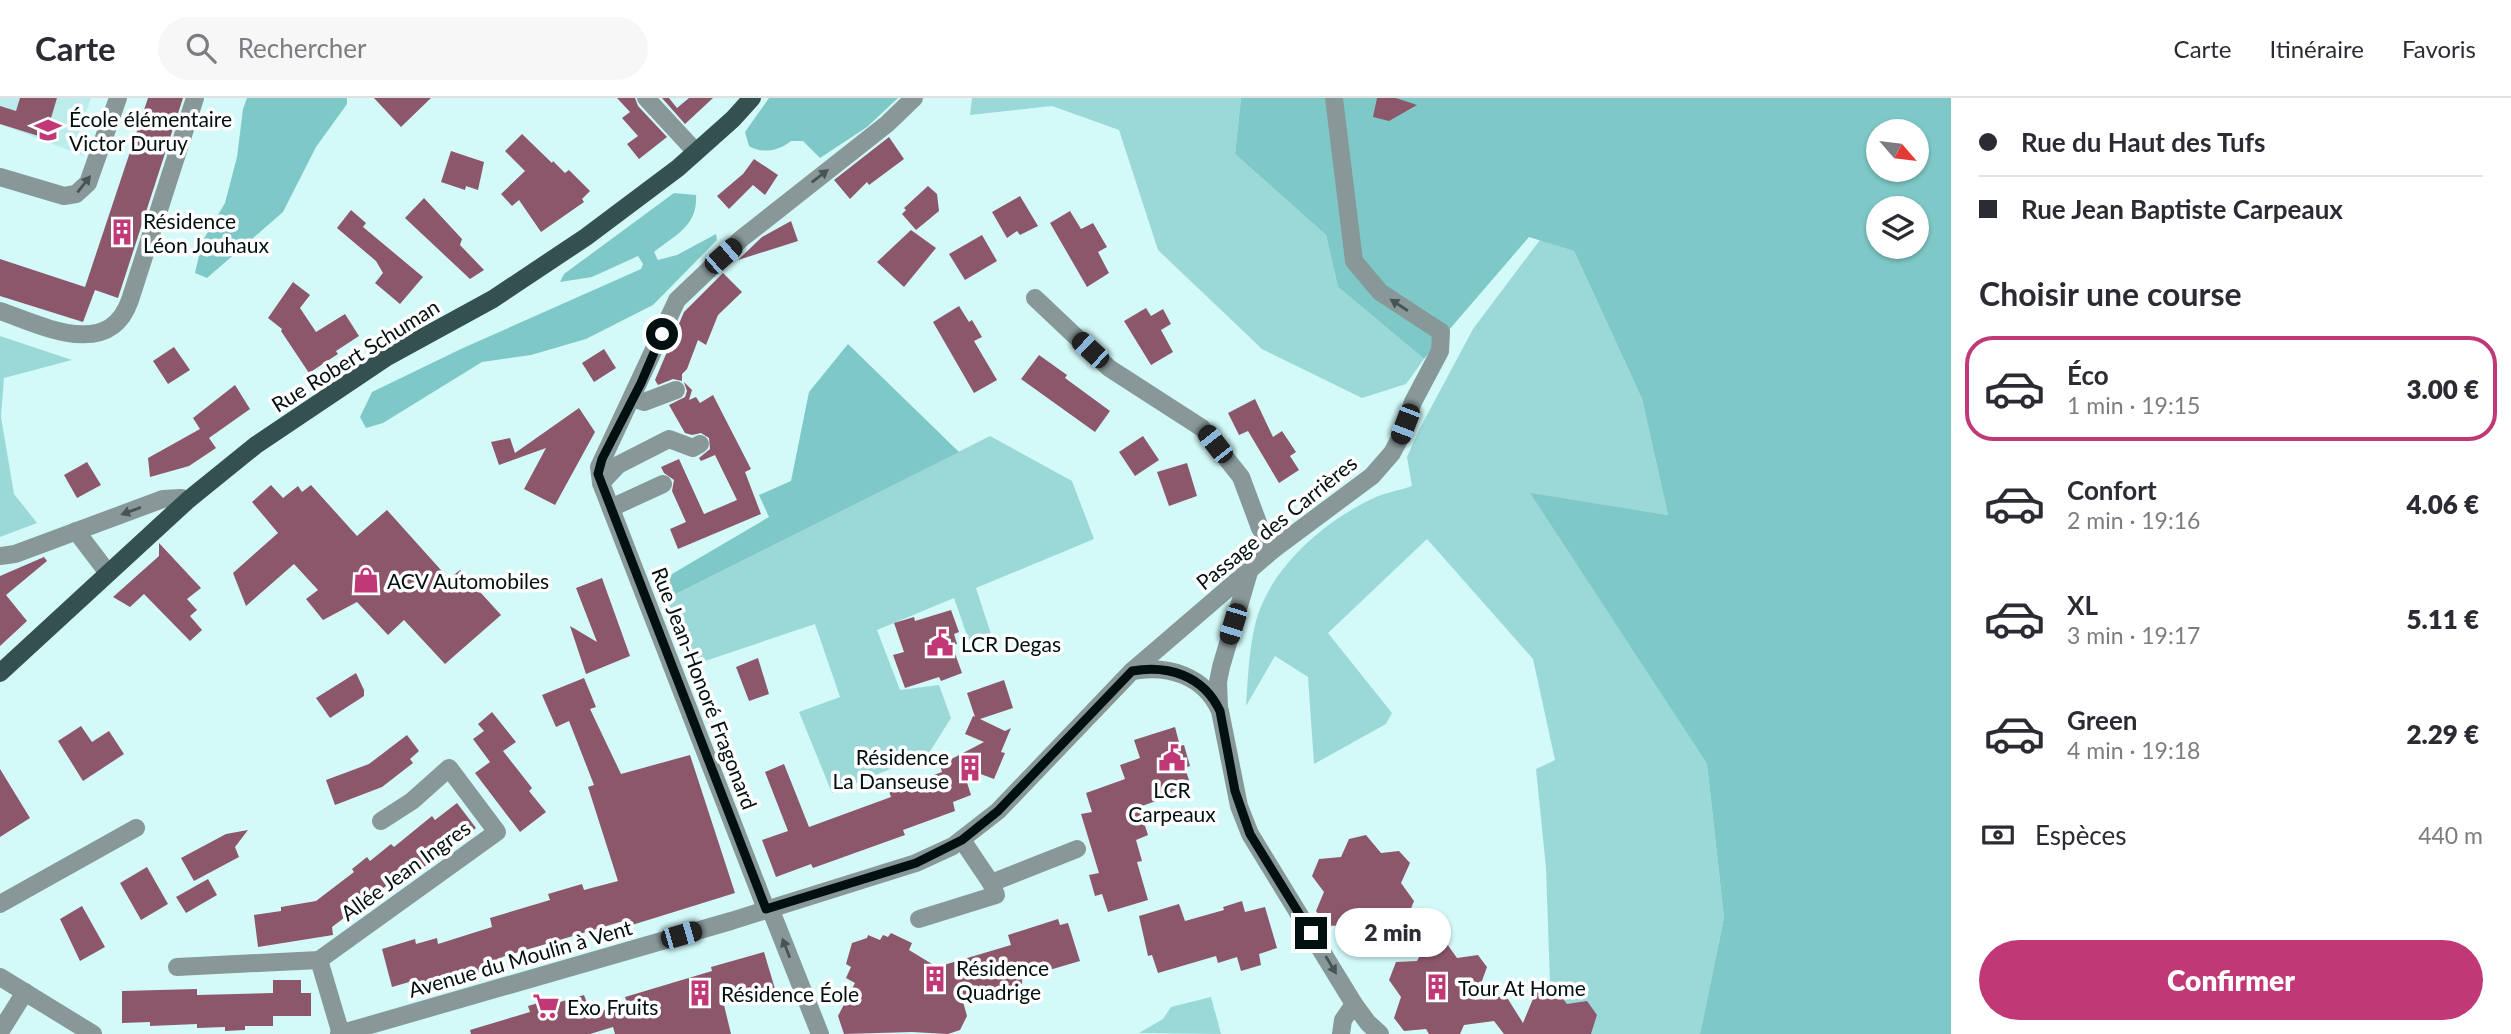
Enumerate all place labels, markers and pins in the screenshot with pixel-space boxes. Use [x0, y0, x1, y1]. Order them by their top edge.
place label: École élémentaire Victor Duruy [69, 106, 232, 155]
school or university icon: École élémentaire Victor Duruy [33, 115, 63, 145]
place label: Résidence Léon Jouhaux [143, 208, 269, 257]
building icon: Résidence Léon Jouhaux [107, 217, 137, 247]
shop icon: ACV Automobiles [351, 565, 381, 595]
place label: ACV Automobiles [387, 568, 549, 593]
public building icon: LCR Degas [925, 628, 955, 658]
place label: LCR Degas [961, 631, 1061, 656]
public building icon: LCR Carpeaux [1157, 743, 1187, 773]
place label: Résidence La Danseuse [832, 744, 949, 793]
building icon: Résidence La Danseuse [955, 753, 985, 783]
place label: LCR Carpeaux [1128, 777, 1216, 826]
place label: Résidence Quadrige [956, 955, 1049, 1004]
building icon: Résidence Quadrige [920, 964, 950, 994]
building icon: Tour At Home [1422, 972, 1452, 1002]
place label: Tour At Home [1458, 975, 1586, 1000]
building icon: Résidence Éole [685, 978, 715, 1008]
place label: Résidence Éole [721, 981, 859, 1006]
supermarket icon: Exo Fruits [531, 991, 561, 1021]
place label: Exo Fruits [567, 994, 658, 1019]

